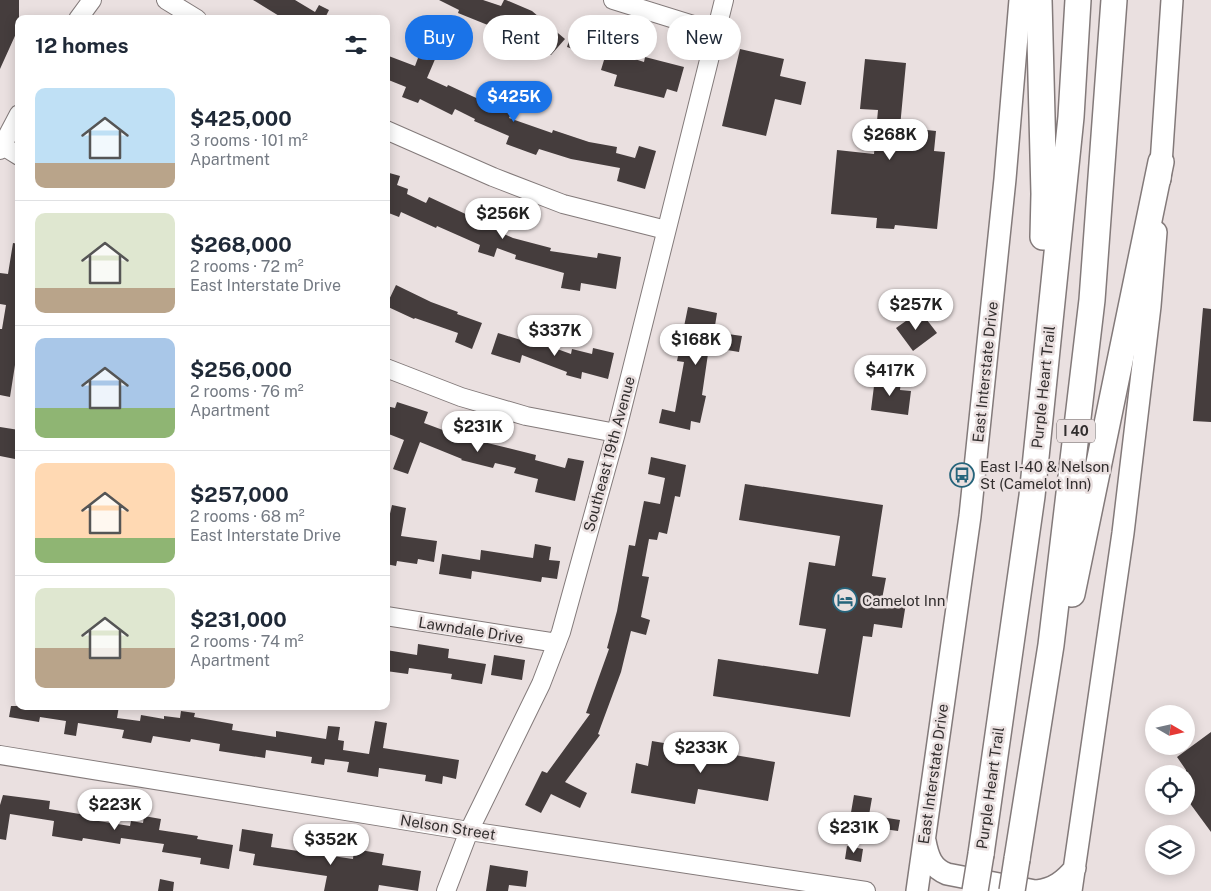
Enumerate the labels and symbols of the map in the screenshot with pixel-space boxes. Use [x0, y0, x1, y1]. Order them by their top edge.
pin: $425K [479, 80, 549, 123]
pin: $268K [855, 119, 925, 161]
pin: $256K [468, 198, 538, 240]
pin: $257K [881, 288, 951, 331]
street label: East Interstate Drive [969, 301, 1001, 443]
pin: $337K [520, 314, 590, 357]
pin: $168K [661, 324, 731, 366]
street label: Purple Heart Trail [1028, 325, 1058, 449]
pin: $417K [855, 354, 925, 397]
street label: Southeast 19th Avenue [580, 374, 638, 534]
pin: $231K [443, 410, 513, 453]
road number: I 40 [1057, 420, 1095, 442]
place label: East I-40 & Nelson St (Camelot Inn) [980, 458, 1110, 492]
bus stop icon: East I-40 & Nelson St (Camelot Inn) [949, 462, 975, 488]
hotel icon: Camelot Inn [832, 587, 858, 613]
place label: Camelot Inn [862, 592, 945, 609]
street label: Lawndale Drive [417, 613, 525, 647]
street label: East Interstate Drive [915, 703, 951, 845]
north arrow [1145, 705, 1195, 755]
street label: Purple Heart Trail [973, 726, 1007, 850]
pin: $233K [666, 732, 736, 774]
pin: $223K [80, 788, 150, 831]
street label: Nelson Street [399, 811, 497, 843]
pin: $231K [819, 812, 889, 854]
pin: $352K [296, 824, 366, 866]

